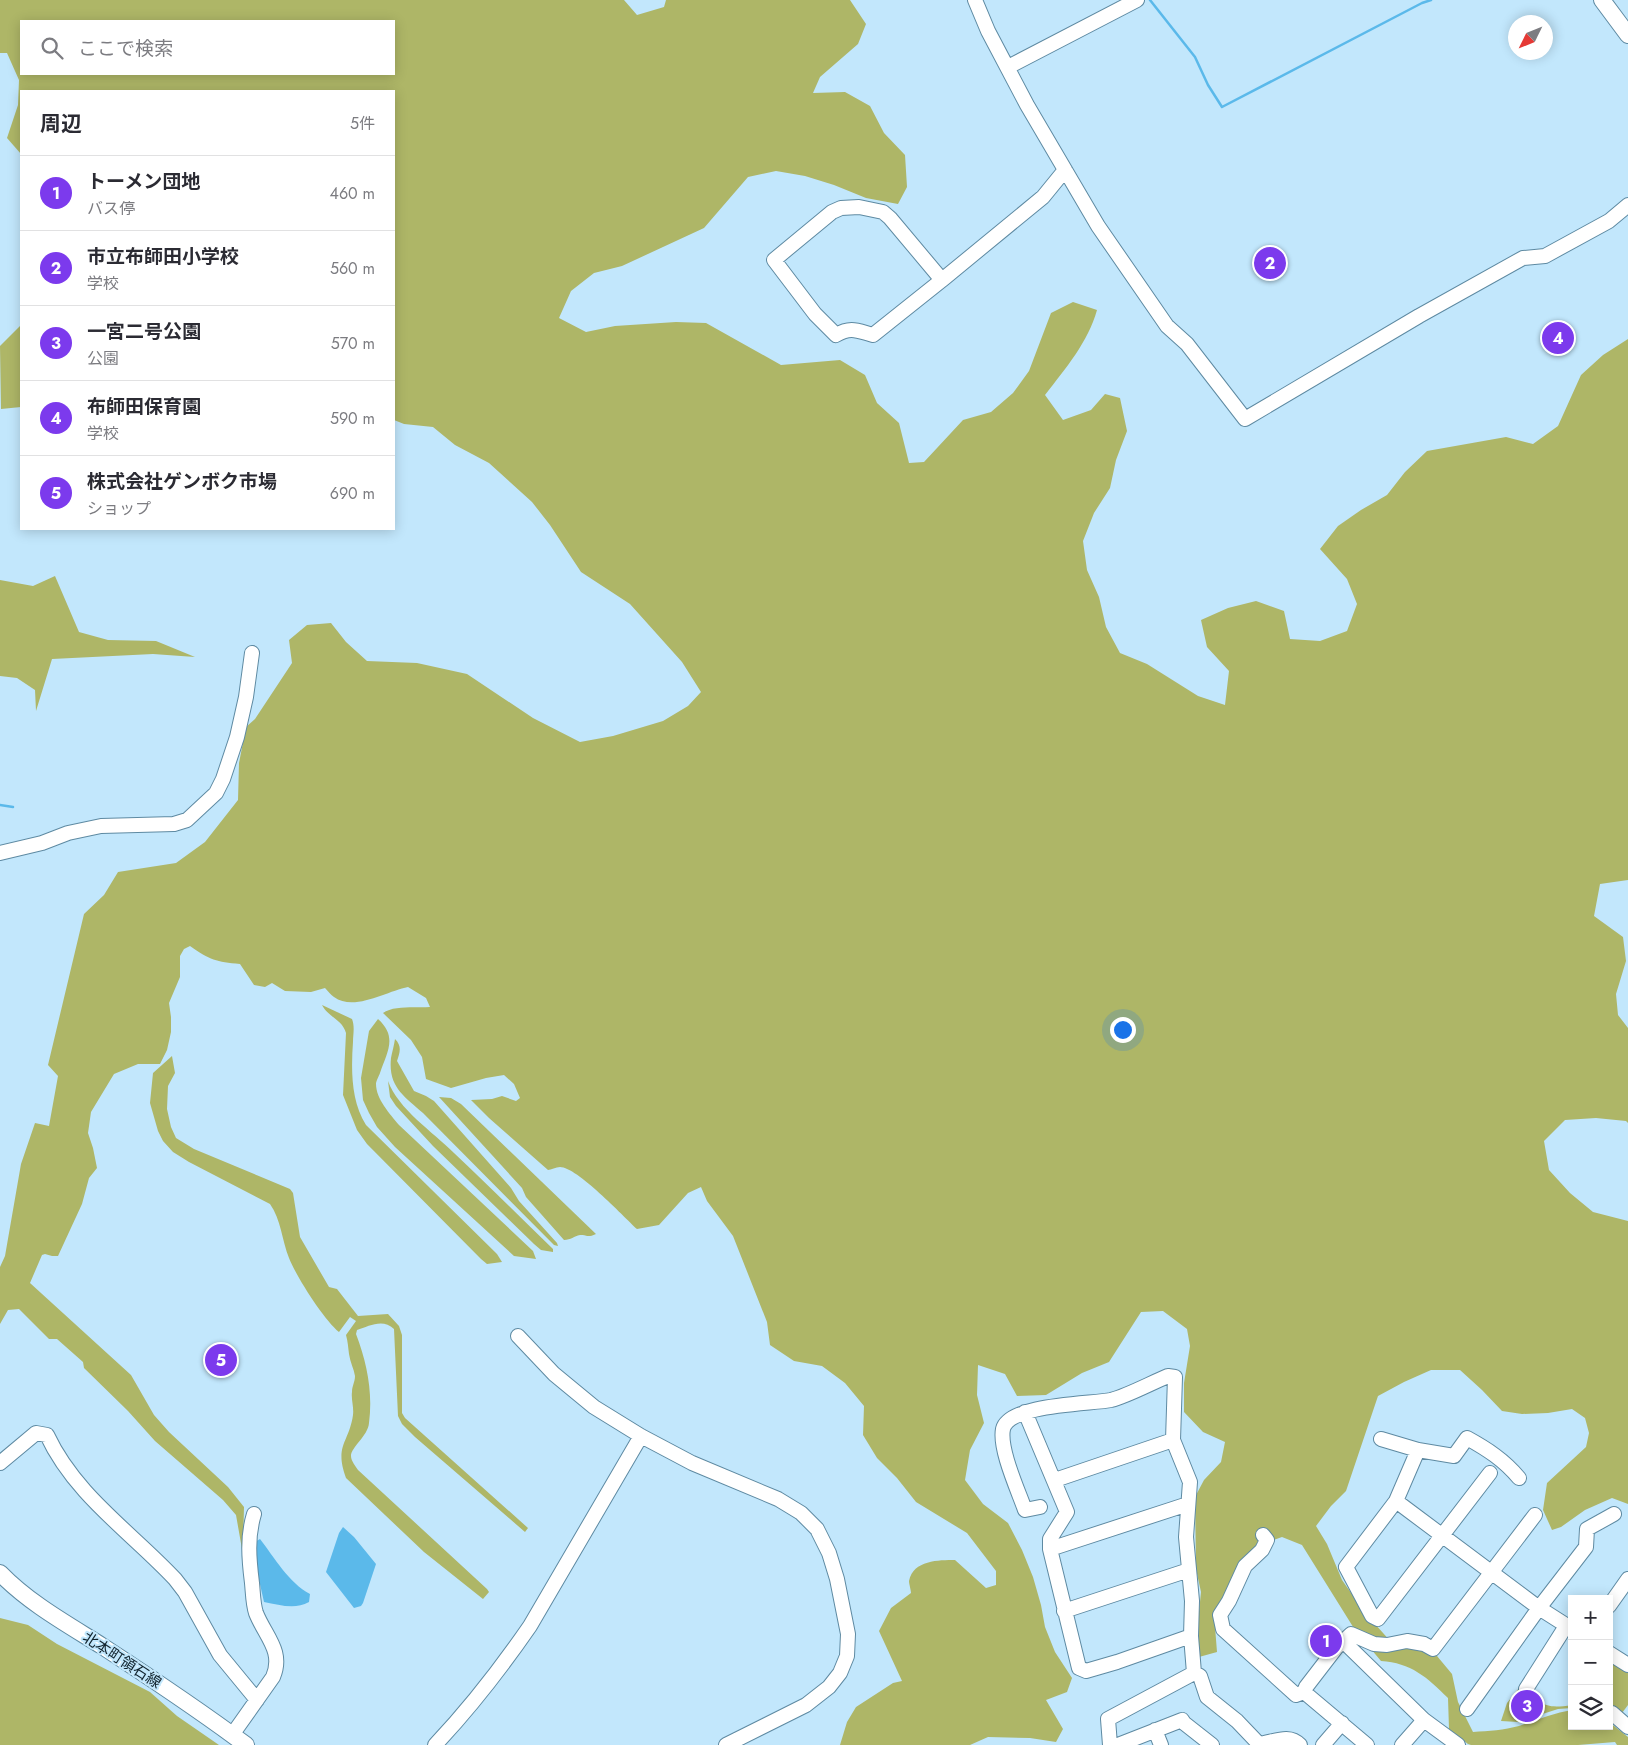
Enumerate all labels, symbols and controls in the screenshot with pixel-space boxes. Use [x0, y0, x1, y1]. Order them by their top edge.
north arrow [1508, 15, 1553, 60]
search box [20, 20, 395, 75]
icon: search [38, 34, 66, 62]
text: ここで検索 [78, 35, 173, 62]
text: 周辺 [40, 109, 82, 139]
text: 5件 [350, 112, 375, 135]
text: トーメン団地 [87, 168, 200, 195]
text: 1 [52, 182, 60, 205]
text: 460 m [330, 182, 375, 205]
text: バス停 [87, 197, 135, 220]
text: 市立布師田小学校 [87, 243, 239, 270]
pin: 2 [1254, 244, 1286, 282]
text: 2 [51, 257, 61, 280]
text: 560 m [330, 257, 375, 280]
text: 学校 [87, 272, 119, 295]
text: 一宮二号公園 [87, 318, 201, 345]
pin: 4 [1542, 319, 1574, 357]
text: 3 [51, 332, 61, 355]
text: 570 m [331, 332, 375, 355]
text: 公園 [87, 347, 119, 370]
text: 布師田保育園 [87, 393, 201, 420]
text: 4 [50, 407, 62, 430]
text: 590 m [330, 407, 375, 430]
text: 学校 [87, 422, 119, 445]
text: 株式会社ゲンボク市場 [87, 468, 277, 495]
text: 5 [51, 482, 61, 505]
text: 690 m [330, 482, 375, 505]
text: ショップ [87, 497, 151, 520]
your location [1110, 1017, 1136, 1043]
pin: 5 [205, 1341, 237, 1379]
map controls [1568, 1595, 1613, 1730]
button: + [1568, 1595, 1613, 1640]
pin: 1 [1310, 1622, 1342, 1660]
street label: 北本町領石線 [78, 1626, 166, 1694]
button: − [1568, 1640, 1613, 1685]
button: layers [1568, 1685, 1613, 1730]
pin: 3 [1511, 1687, 1543, 1725]

